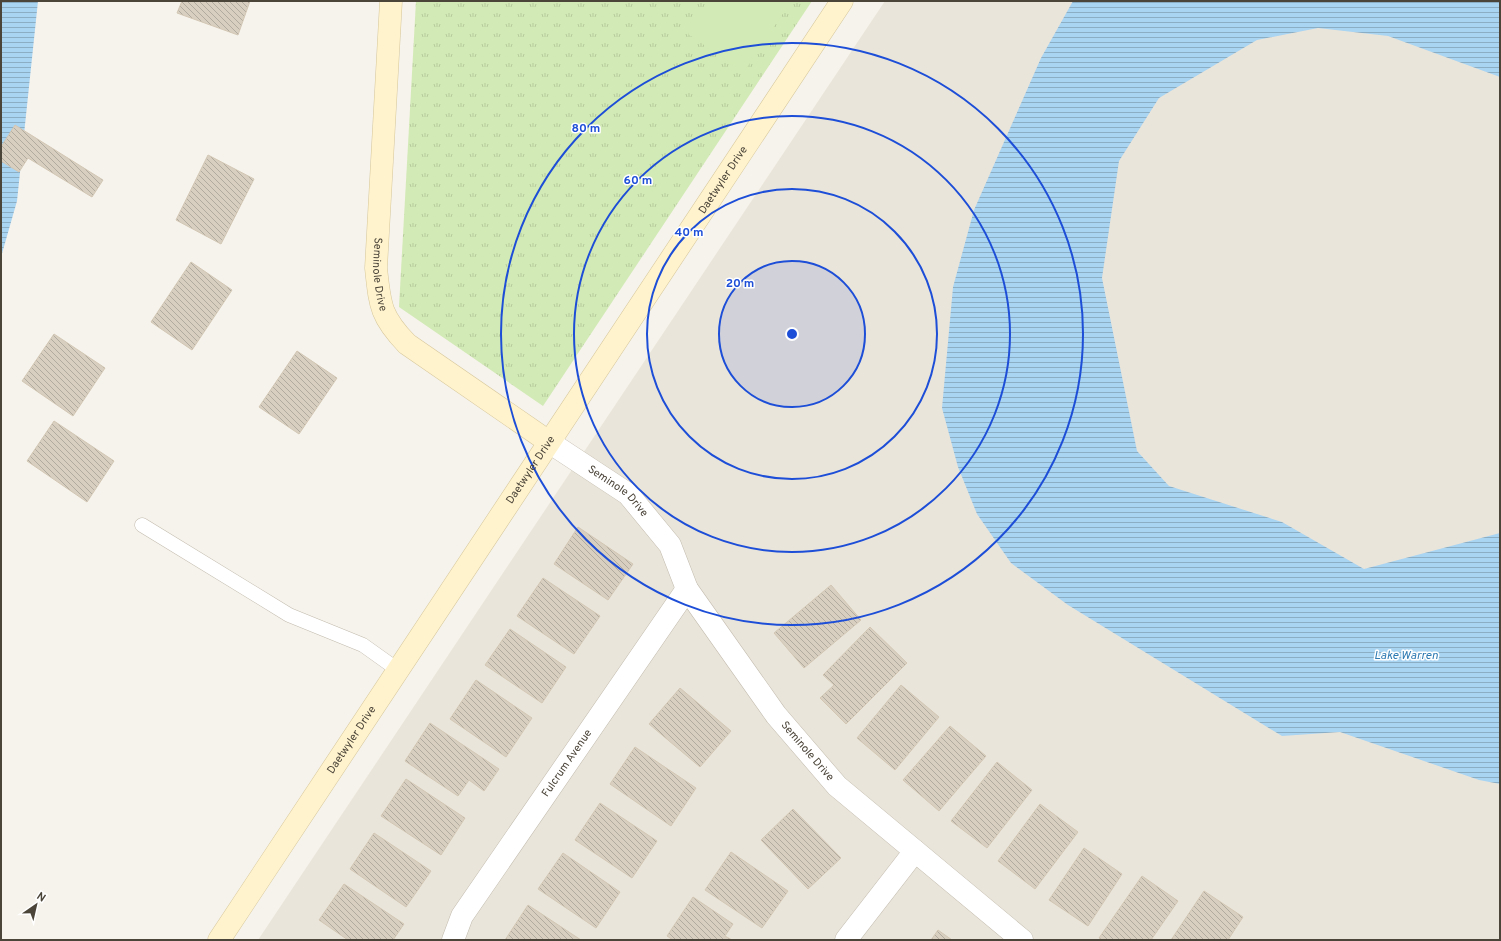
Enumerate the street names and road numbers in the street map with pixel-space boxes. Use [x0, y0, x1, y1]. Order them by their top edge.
street label: Daetwyler Drive [696, 143, 751, 217]
street label: Seminole Drive [369, 237, 390, 313]
street label: Daetwyler Drive [503, 433, 558, 507]
street label: Seminole Drive [585, 462, 651, 520]
street label: Daetwyler Drive [324, 703, 379, 777]
street label: Seminole Drive [778, 719, 837, 784]
street label: Fulcrum Avenue [539, 727, 595, 800]

